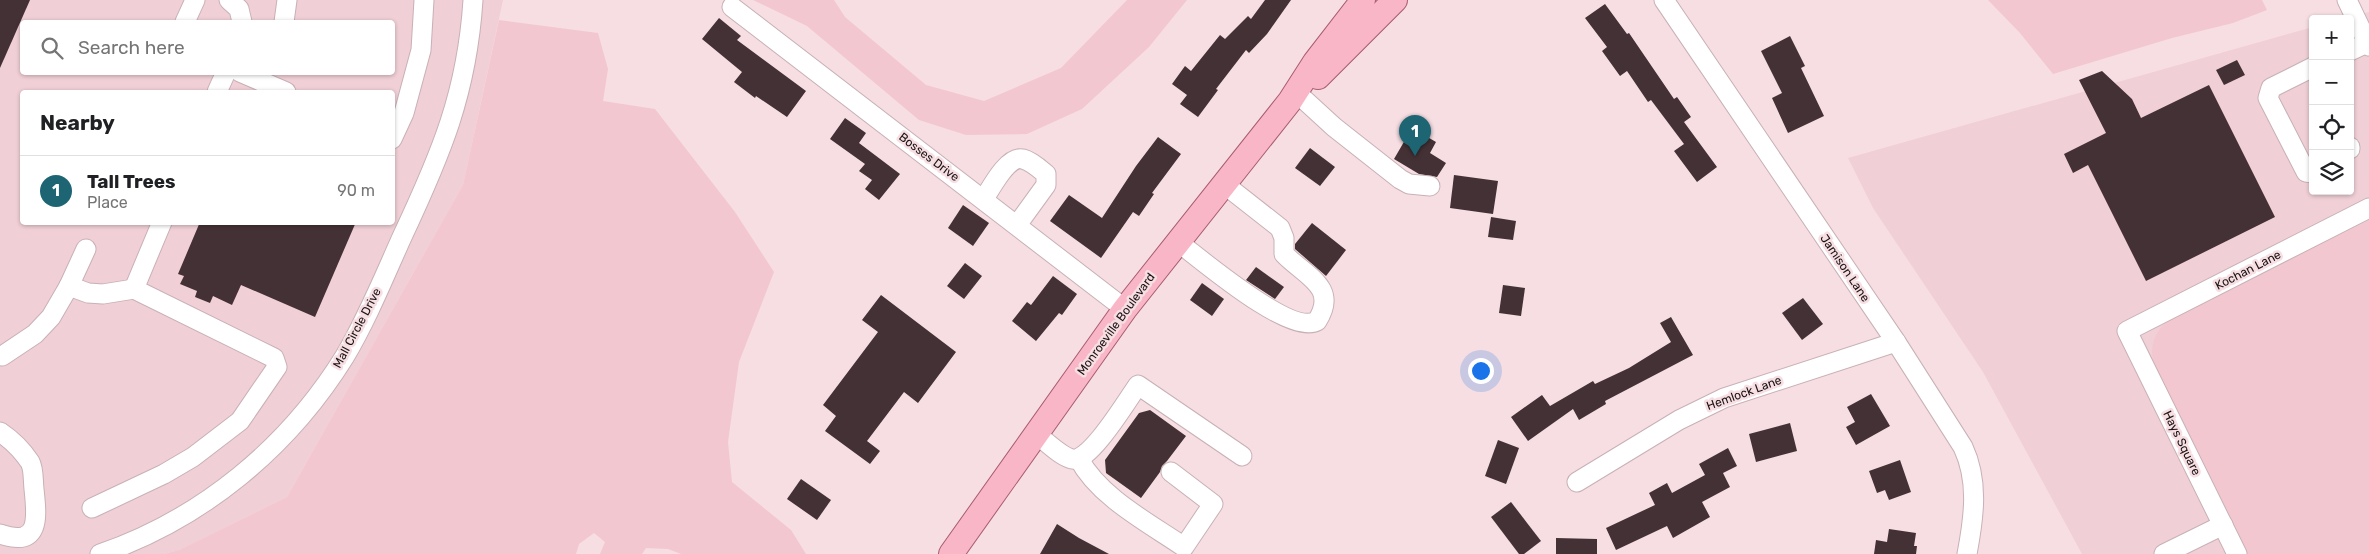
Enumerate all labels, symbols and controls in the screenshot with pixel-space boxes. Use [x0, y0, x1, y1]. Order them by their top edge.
map controls [2309, 15, 2354, 195]
button: + [2309, 15, 2354, 60]
search box [20, 20, 395, 75]
icon: search [38, 34, 66, 62]
text: Search here [78, 36, 185, 59]
button: − [2309, 60, 2354, 105]
button: locate [2309, 105, 2354, 150]
text: Nearby [40, 110, 115, 135]
pin: 1 [1399, 115, 1431, 156]
street label: Bosses Drive [896, 130, 962, 184]
button: layers [2309, 150, 2354, 195]
text: Tall Trees [87, 170, 176, 193]
text: 1 [52, 181, 60, 200]
text: 90 m [337, 181, 375, 200]
text: Place [87, 193, 128, 212]
street label: Jamison Lane [1817, 232, 1873, 305]
street label: Kochan Lane [2213, 247, 2283, 293]
street label: Monroeville Boulevard [1074, 270, 1158, 378]
street label: Mall Circle Drive [330, 285, 384, 370]
your location [1468, 358, 1494, 384]
street label: Hemlock Lane [1705, 373, 1784, 413]
street label: Hays Square [2160, 408, 2204, 478]

